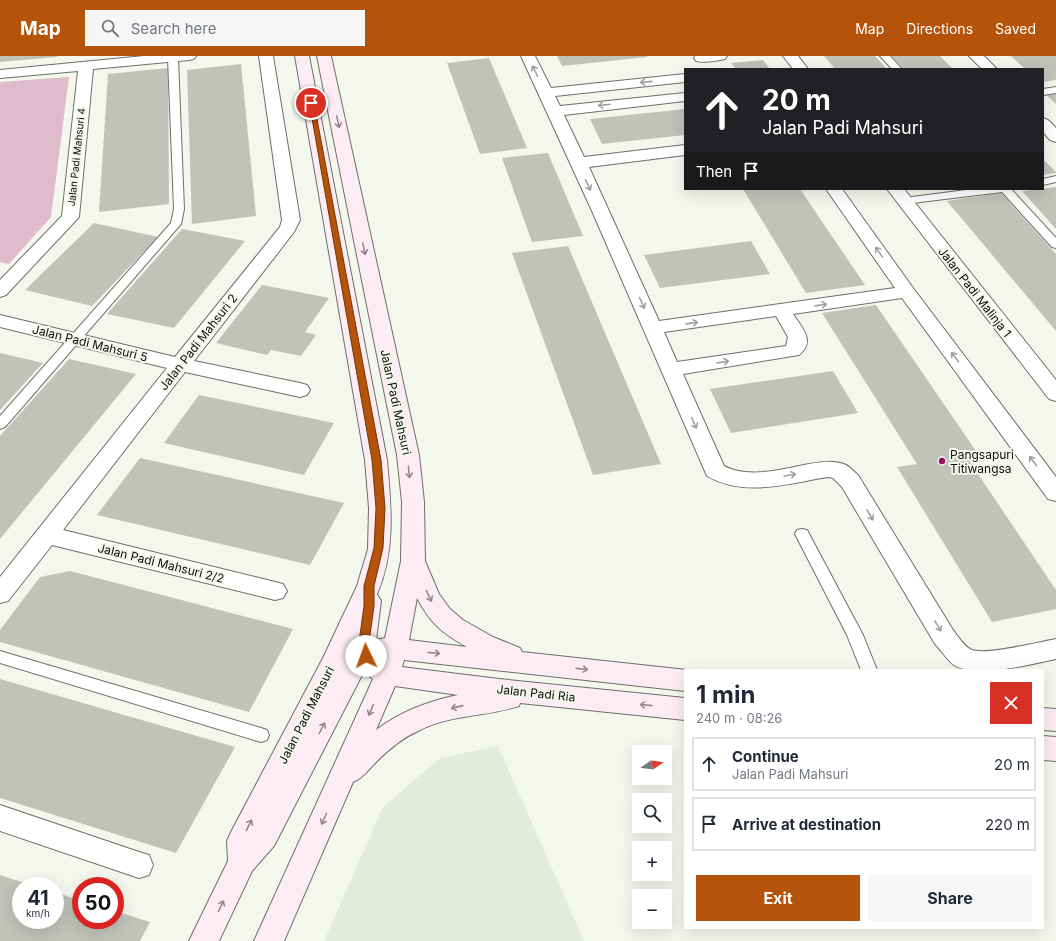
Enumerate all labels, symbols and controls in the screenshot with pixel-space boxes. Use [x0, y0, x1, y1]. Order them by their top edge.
search box [85, 10, 365, 46]
text: Map [20, 17, 61, 40]
icon: search [99, 17, 121, 39]
text: Search here [131, 19, 216, 38]
text: Map [855, 20, 884, 37]
text: Directions [906, 20, 973, 37]
text: Saved [995, 20, 1036, 37]
one-way arrow [531, 65, 538, 77]
one-way arrow [640, 79, 653, 86]
text: 20 m [762, 83, 831, 117]
icon: ahead [696, 84, 748, 136]
pin [294, 86, 328, 120]
icon: arrive [300, 92, 322, 114]
one-way arrow [598, 102, 611, 109]
street label: Jalan Padi Mahsuri 4 [65, 107, 87, 207]
one-way arrow [334, 115, 342, 128]
text: Jalan Padi Mahsuri [762, 117, 923, 138]
icon: arrive [740, 160, 762, 182]
text: Then [696, 162, 732, 181]
one-way arrow [585, 179, 592, 191]
one-way arrow [361, 242, 369, 255]
street label: Jalan Padi Malinja 1 [935, 244, 1015, 340]
one-way arrow [875, 247, 883, 258]
street label: Jalan Padi Mahsuri 2 [156, 291, 240, 393]
one-way arrow [639, 297, 646, 309]
one-way arrow [814, 301, 827, 309]
one-way arrow [685, 319, 698, 327]
street label: Jalan Padi Mahsuri 5 [31, 321, 149, 365]
street label: Jalan Padi Mahsuri [377, 348, 415, 456]
one-way arrow [951, 352, 959, 363]
one-way arrow [716, 358, 729, 366]
one-way arrow [690, 416, 698, 428]
place label: Pangsapuri Titiwangsa [950, 447, 1014, 476]
marker: Pangsapuri Titiwangsa [937, 456, 947, 466]
one-way arrow [1029, 456, 1037, 467]
one-way arrow [406, 465, 413, 478]
one-way arrow [783, 470, 796, 478]
one-way arrow [866, 509, 874, 520]
street label: Jalan Padi Mahsuri 2/2 [96, 540, 226, 586]
one-way arrow [426, 590, 433, 602]
one-way arrow [934, 620, 942, 632]
position arrow [345, 635, 387, 677]
one-way arrow [427, 649, 440, 657]
street label: Jalan Padi Mahsuri [275, 664, 337, 766]
one-way arrow [576, 665, 589, 673]
text: 1 min [696, 680, 755, 709]
street label: Jalan Padi Ria [496, 681, 576, 705]
button: close [990, 682, 1032, 724]
one-way arrow [640, 701, 653, 709]
one-way arrow [451, 703, 464, 711]
one-way arrow [367, 704, 374, 716]
text: 240 m · 08:26 [696, 710, 782, 726]
one-way arrow [319, 723, 326, 735]
north arrow [632, 745, 672, 785]
map controls [632, 745, 672, 929]
text: Continue [732, 747, 799, 766]
icon: ahead [698, 753, 720, 775]
text: 20 m [994, 755, 1030, 774]
text: Jalan Padi Mahsuri [732, 766, 848, 782]
button: search [632, 793, 672, 833]
one-way arrow [319, 812, 327, 824]
icon: arrive [698, 813, 720, 835]
text: Arrive at destination [732, 815, 881, 834]
text: 220 m [985, 815, 1030, 834]
one-way arrow [246, 819, 254, 831]
button: + [632, 841, 672, 881]
button: Exit [696, 875, 860, 921]
button: Share [868, 875, 1032, 921]
speed limit sign: 50 [72, 877, 124, 929]
text: 41 [27, 886, 49, 910]
button: − [632, 889, 672, 929]
one-way arrow [218, 900, 225, 912]
text: km/h [26, 907, 50, 919]

